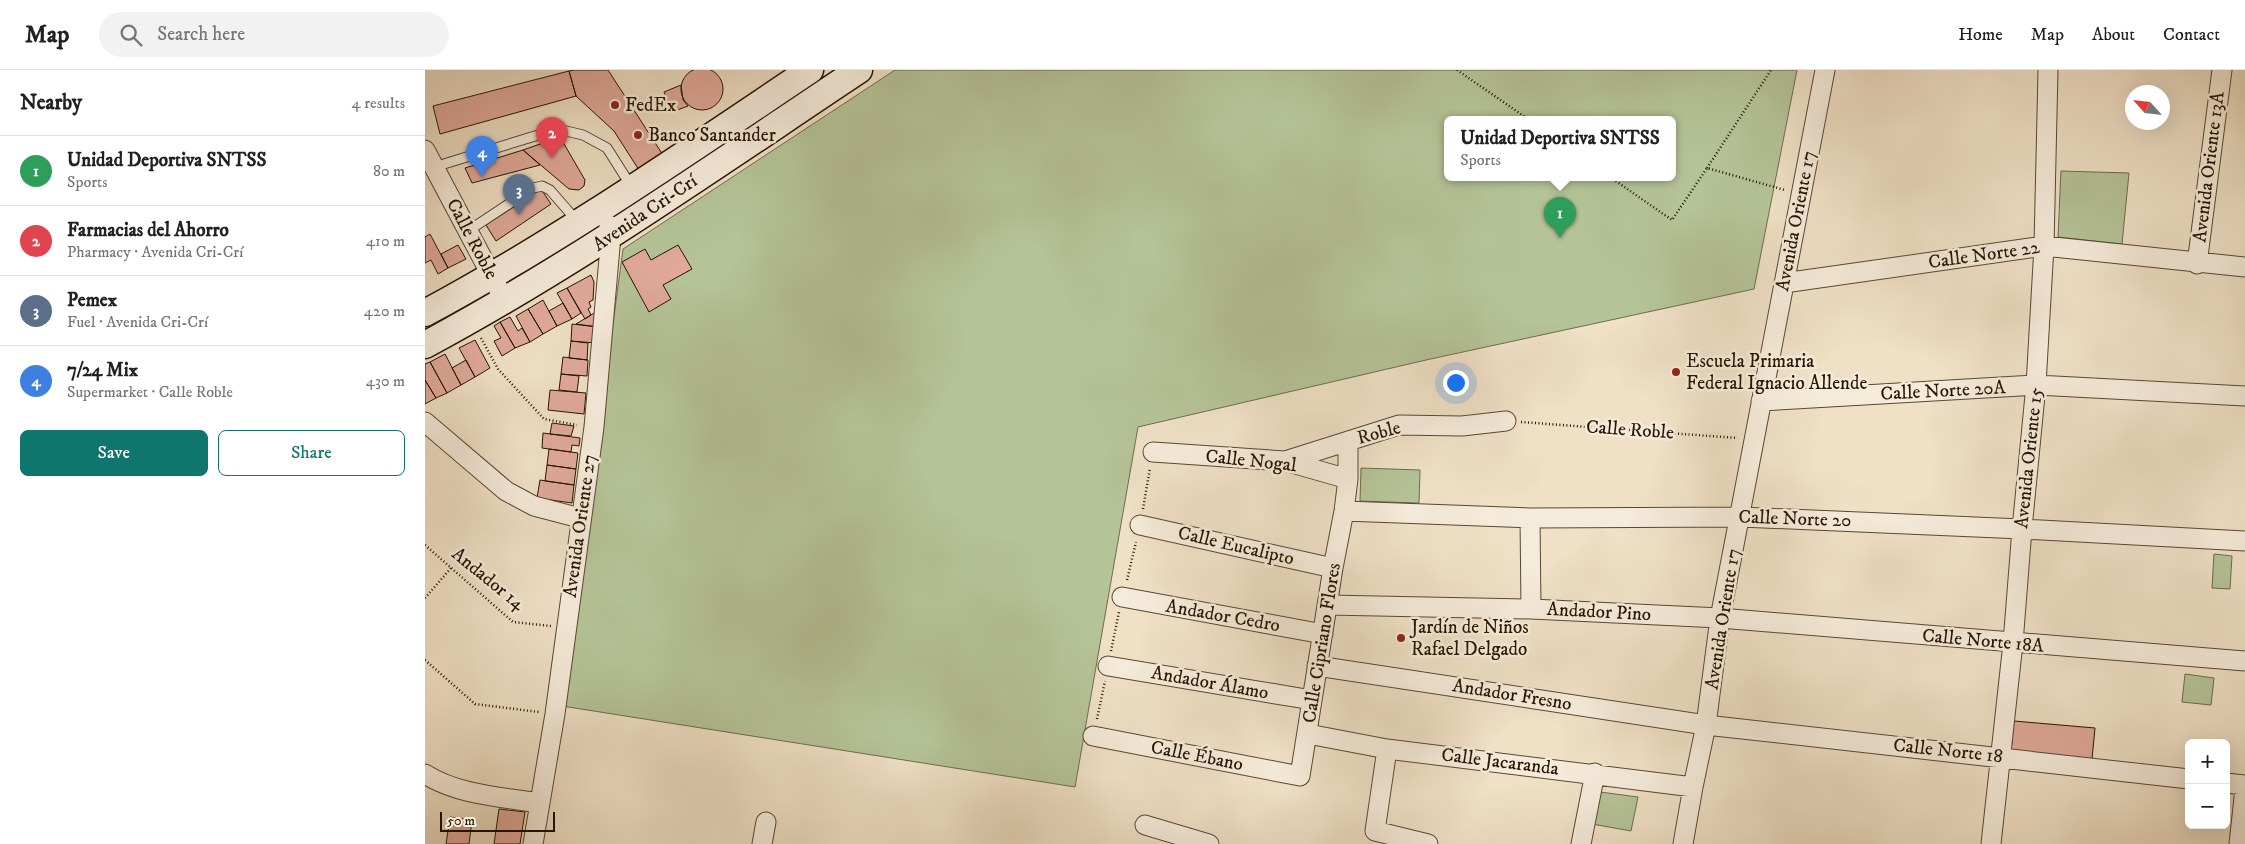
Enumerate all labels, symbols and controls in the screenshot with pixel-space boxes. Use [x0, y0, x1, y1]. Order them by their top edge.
search box [99, 12, 449, 57]
text: Map [25, 20, 69, 50]
icon: search [117, 21, 145, 49]
text: Search here [157, 23, 245, 46]
text: Home [1958, 24, 2003, 46]
text: Map [2031, 24, 2064, 46]
text: About [2092, 24, 2135, 46]
text: Contact [2163, 24, 2220, 46]
north arrow [2125, 85, 2170, 130]
street label: Avenida Oriente 13A [2188, 89, 2230, 244]
text: Nearby [20, 90, 82, 116]
text: 4 results [352, 93, 405, 113]
place label: FedEx [625, 94, 677, 117]
marker: FedEx [609, 99, 621, 111]
popup [1444, 116, 1676, 181]
pin: 2 [536, 117, 568, 158]
place label: Banco Santander [648, 124, 776, 147]
text: Unidad Deportiva SNTSS [1460, 127, 1660, 150]
marker: Banco Santander [632, 129, 644, 141]
pin: 4 [466, 136, 498, 177]
text: Unidad Deportiva SNTSS [67, 149, 266, 172]
street label: Avenida Oriente 17 [1771, 149, 1821, 293]
text: Sports [1460, 150, 1501, 170]
text: 1 [33, 161, 39, 181]
text: 80 m [373, 161, 405, 181]
street label: Avenida Cri-Crí [588, 169, 703, 256]
text: Sports [67, 172, 108, 192]
pin: 3 [503, 174, 535, 215]
street label: Calle Roble [441, 195, 503, 283]
pin: 1 [1544, 197, 1576, 238]
text: Farmacias del Ahorro [67, 219, 229, 242]
text: 2 [32, 231, 40, 251]
text: 410 m [366, 231, 405, 251]
street label: Calle Norte 22 [1927, 236, 2042, 274]
text: Pharmacy · Avenida Cri-Crí [67, 242, 243, 262]
text: Pemex [67, 289, 117, 312]
text: 3 [33, 301, 39, 321]
text: 420 m [364, 301, 405, 321]
text: Fuel · Avenida Cri-Crí [67, 312, 208, 332]
place label: Escuela Primaria Federal Ignacio Allende [1686, 350, 1867, 395]
text: 7/24 Mix [67, 359, 138, 382]
marker: Escuela Primaria Federal Ignacio Allende [1670, 366, 1682, 378]
your location [1443, 370, 1469, 396]
text: 4 [31, 371, 41, 391]
text: 430 m [366, 371, 405, 391]
street label: Calle Norte 20A [1880, 376, 2007, 406]
text: Supermarket · Calle Roble [67, 382, 233, 402]
street label: Avenida Oriente 15 [2010, 386, 2048, 530]
street label: Calle Roble [1585, 415, 1675, 445]
street label: Roble [1355, 416, 1403, 450]
button: Save [20, 430, 208, 476]
button: Share [218, 430, 405, 476]
street label: Calle Nogal [1204, 445, 1298, 477]
street label: Avenida Oriente 27 [559, 453, 601, 599]
street label: Calle Norte 20 [1738, 506, 1852, 532]
street label: Calle Eucalipto [1176, 521, 1296, 571]
street label: Andador 14 [447, 543, 530, 616]
street label: Avenida Oriente 17 [1700, 547, 1746, 691]
street label: Calle Cipriano Flores [1298, 561, 1346, 725]
street label: Andador Cedro [1164, 595, 1282, 637]
street label: Andador Pino [1546, 598, 1652, 626]
place label: Jardín de Niños Rafael Delgado [1409, 616, 1529, 661]
street label: Calle Norte 18A [1921, 624, 2046, 658]
marker: Jardín de Niños Rafael Delgado [1395, 632, 1407, 644]
street label: Andador Álamo [1150, 659, 1271, 705]
street label: Andador Fresno [1451, 674, 1573, 716]
street label: Calle Norte 18 [1892, 734, 2004, 768]
street label: Calle Ébano [1149, 735, 1245, 776]
map controls [2185, 739, 2230, 829]
button: + [2185, 739, 2230, 784]
street label: Calle Jacaranda [1440, 743, 1560, 781]
button: − [2185, 784, 2230, 829]
scale bar [440, 809, 555, 832]
text: 50 m [447, 812, 475, 830]

